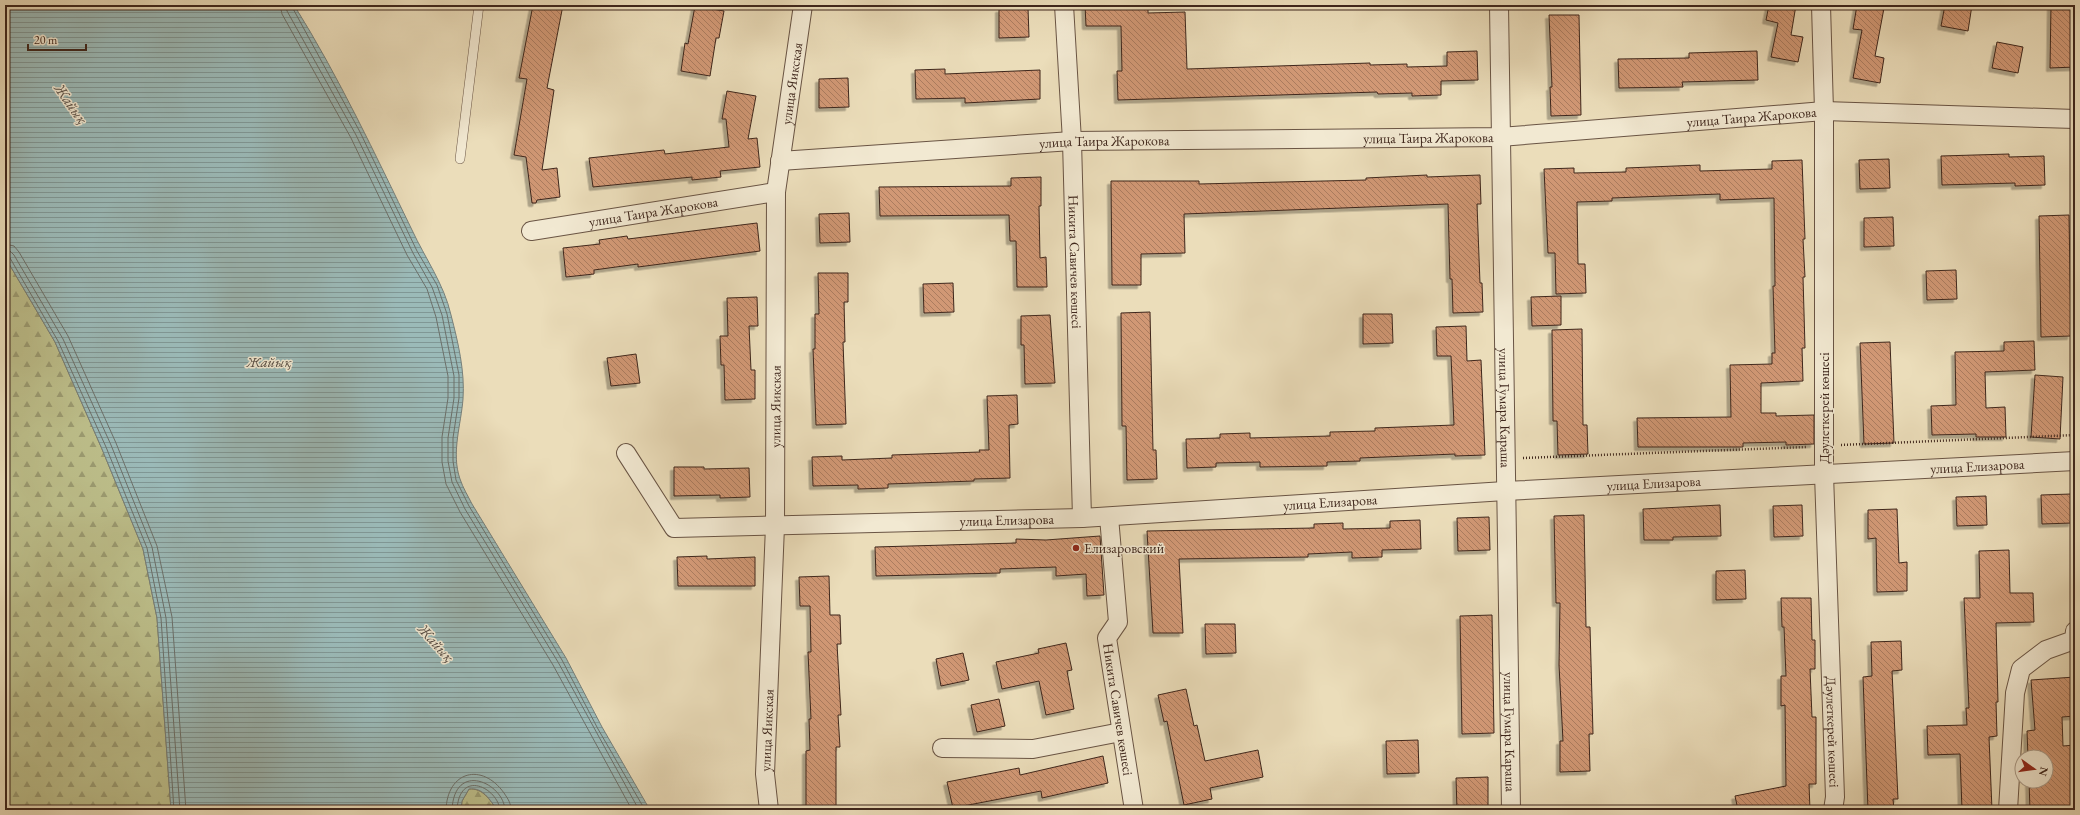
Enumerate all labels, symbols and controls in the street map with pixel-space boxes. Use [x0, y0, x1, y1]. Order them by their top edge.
scale bar [28, 26, 86, 52]
text: 20 m [34, 32, 58, 48]
street label: улица Яикская [777, 41, 806, 126]
water label: Жайық [50, 78, 93, 128]
street label: улица Таира Жарокова [1686, 103, 1818, 131]
street label: улица Таира Жарокова [1363, 128, 1494, 147]
street label: улица Таира Жарокова [1039, 131, 1170, 152]
street label: улица Таира Жарокова [588, 192, 720, 231]
street label: Никита Савичев көшесі [1064, 195, 1086, 329]
street label: улица Гумара Караша [1495, 348, 1515, 468]
water label: Жайық [245, 352, 292, 371]
street label: Дәулеткерей көшесі [1815, 352, 1833, 464]
street label: улица Яикская [766, 365, 784, 448]
street label: улица Елизарова [1930, 455, 2025, 478]
street label: улица Елизарова [1606, 472, 1702, 495]
street label: улица Елизарова [1283, 490, 1378, 514]
street label: улица Елизарова [960, 510, 1055, 530]
place label: Елизаровский [1084, 539, 1165, 557]
marker: Елизаровский [1071, 543, 1081, 553]
water label: Жайық [413, 618, 459, 666]
street label: Никита Савичев көшесі [1099, 642, 1138, 777]
street label: улица Гумара Караша [1500, 672, 1520, 792]
street label: Дәулеткерей көшесі [1822, 676, 1844, 788]
street label: улица Яикская [756, 689, 777, 772]
north arrow [2014, 749, 2054, 789]
text: N [2036, 765, 2052, 778]

